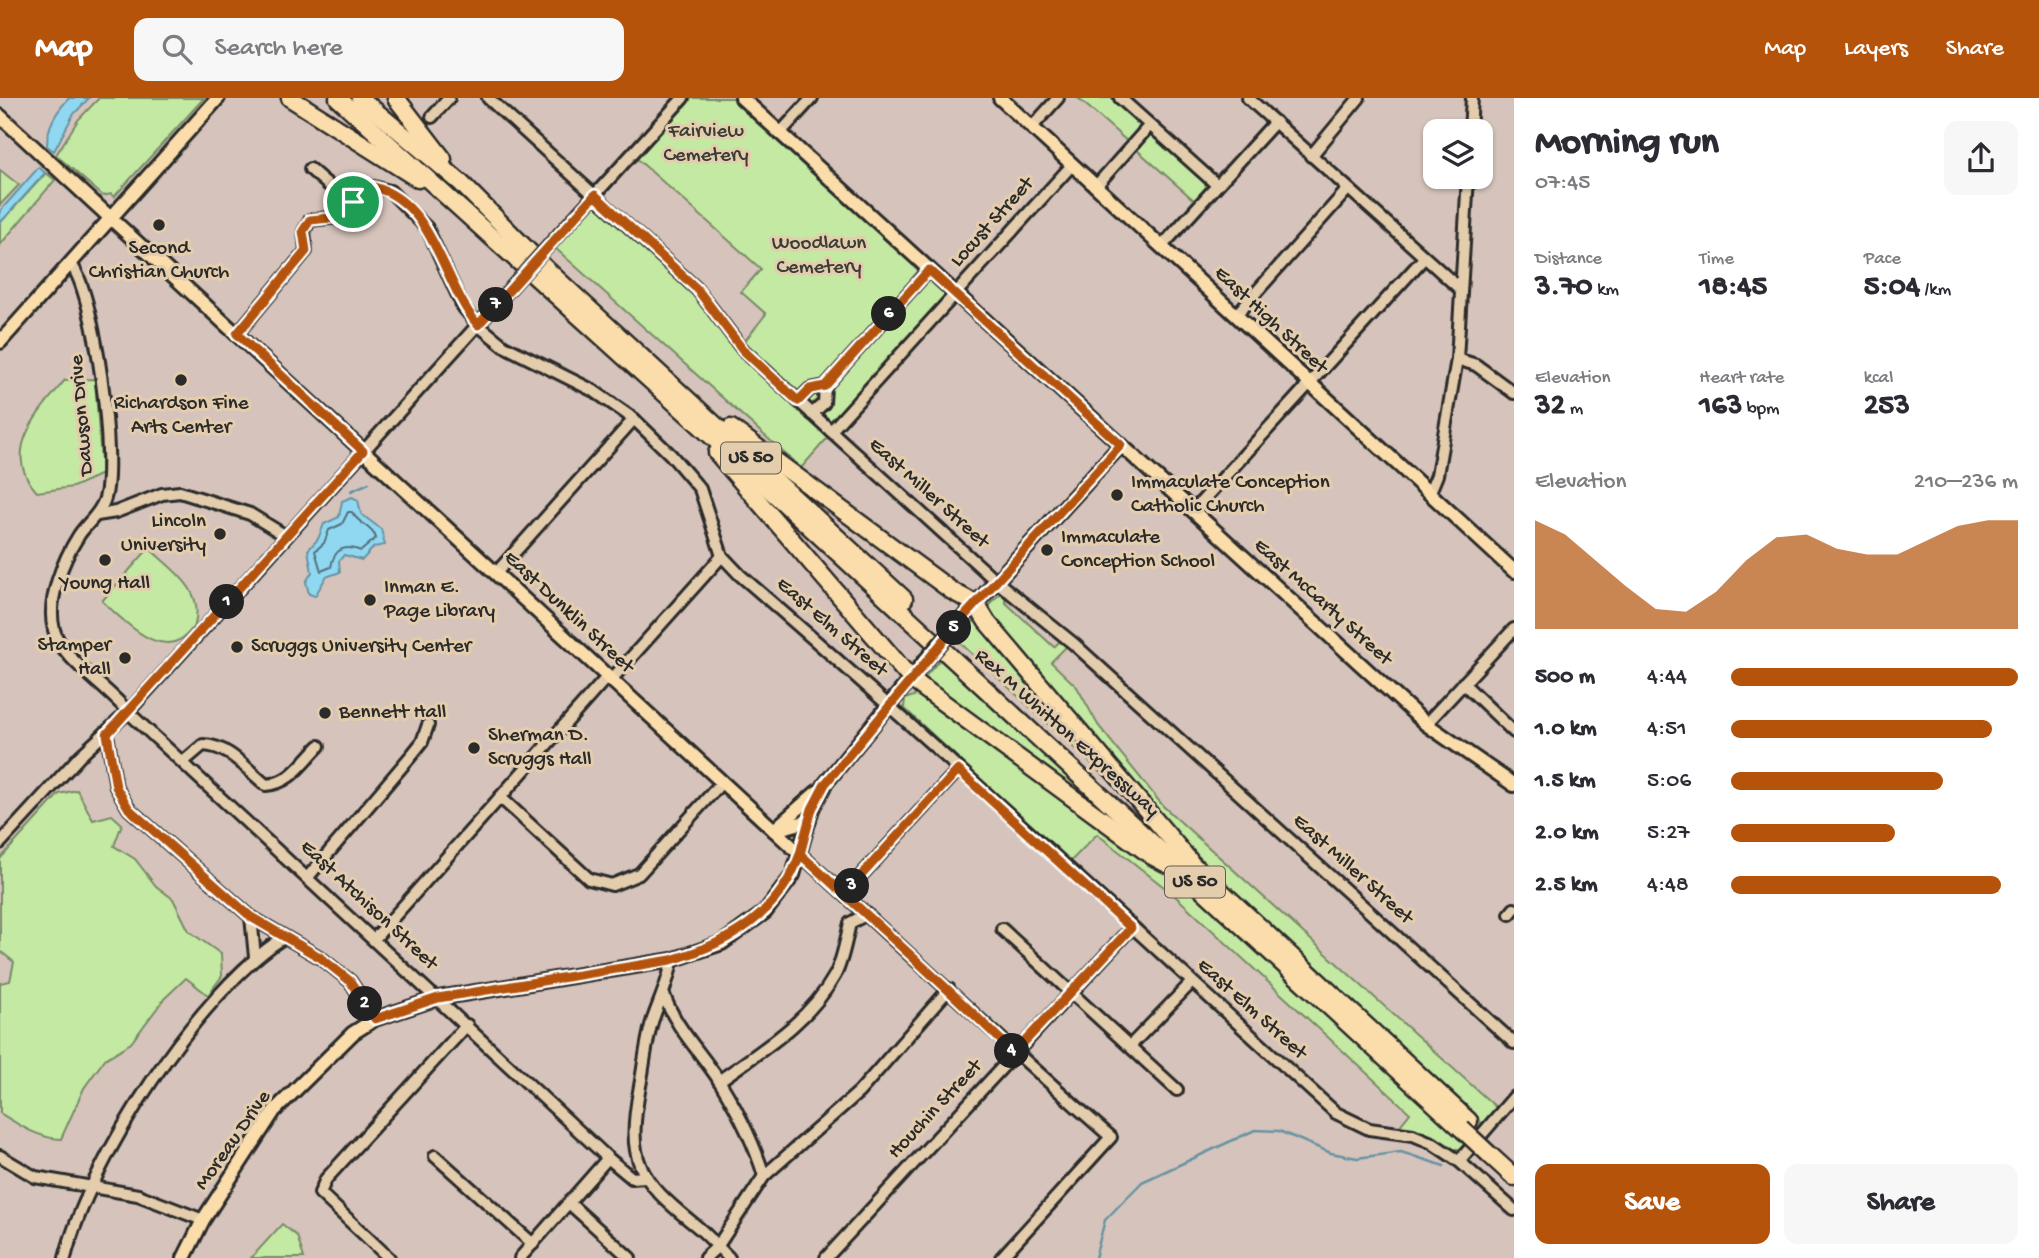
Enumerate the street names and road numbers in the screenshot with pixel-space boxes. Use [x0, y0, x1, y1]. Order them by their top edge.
street label: Locust Street [946, 171, 1042, 273]
street label: East High Street [1208, 262, 1334, 382]
street label: Dawson Drive [65, 353, 101, 478]
street label: East Miller Street [863, 433, 995, 556]
road number: US 50 [721, 442, 781, 474]
street label: East McCarty Street [1247, 534, 1398, 673]
street label: East Dunklin Street [498, 546, 640, 681]
street label: East Elm Street [770, 573, 894, 685]
street label: Rex M Whitton Expressway [968, 644, 1164, 824]
street label: East Miller Street [1287, 809, 1419, 932]
street label: East Atchison Street [294, 836, 444, 978]
road number: US 50 [1165, 866, 1225, 898]
street label: East Elm Street [1191, 954, 1313, 1068]
street label: Houchin Street [884, 1053, 990, 1165]
street label: Moreau Drive [190, 1085, 278, 1196]

